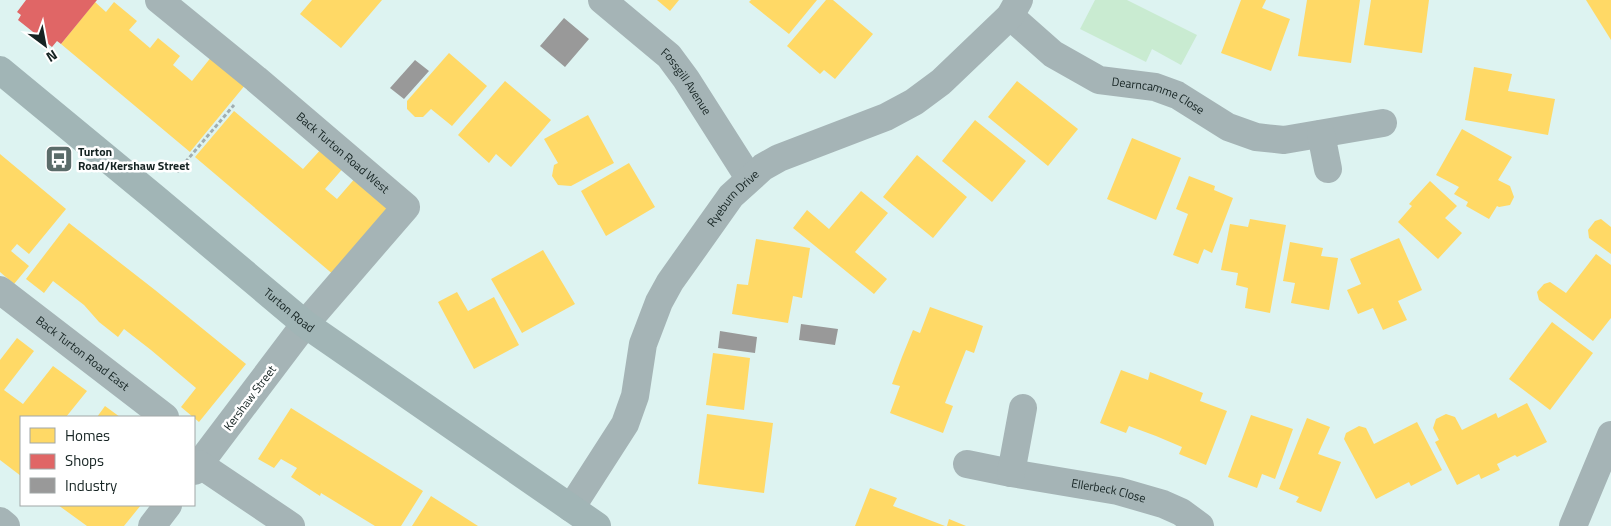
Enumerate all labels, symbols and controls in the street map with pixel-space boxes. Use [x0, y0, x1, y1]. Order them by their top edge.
north arrow [20, 20, 70, 70]
street label: Fossgill Avenue [657, 43, 717, 119]
text: N [42, 45, 62, 68]
street label: Dearncamme Close [1111, 72, 1208, 119]
street label: Back Turton Road West [292, 107, 394, 198]
place label: Turton Road/Kershaw Street [78, 142, 190, 175]
bus stop icon: Turton Road/Kershaw Street [44, 144, 74, 174]
street label: Ryeburn Drive [702, 165, 763, 231]
street label: Turton Road [260, 283, 319, 337]
street label: Back Turton Road East [32, 311, 134, 396]
street label: Kershaw Street [219, 360, 281, 434]
legend [20, 416, 195, 506]
text: Homes [65, 424, 110, 447]
text: Shops [65, 449, 104, 472]
street label: Ellerbeck Close [1070, 473, 1148, 508]
text: Industry [65, 474, 117, 497]

